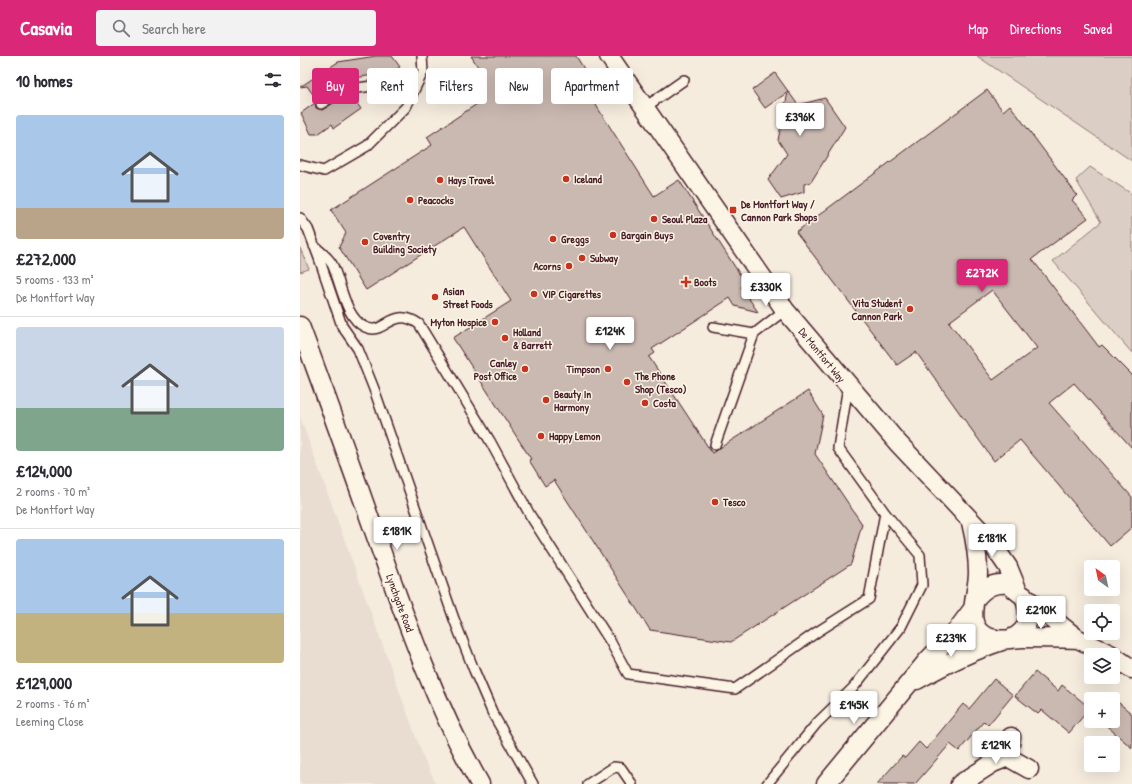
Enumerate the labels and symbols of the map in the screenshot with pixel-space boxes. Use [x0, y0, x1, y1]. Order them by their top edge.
pin: £396K [772, 103, 828, 137]
place label: Iceland [574, 172, 602, 186]
place label: Hays Travel [448, 173, 495, 188]
marker: Iceland [561, 174, 571, 184]
marker: Hays Travel [435, 175, 445, 185]
place label: Peacocks [418, 193, 455, 207]
marker: Peacocks [405, 195, 415, 205]
place label: De Montfort Way / Cannon Park Shops [741, 197, 818, 225]
marker: De Montfort Way / Cannon Park Shops [728, 205, 738, 215]
place label: Seoul Plaza [662, 212, 708, 226]
marker: Seoul Plaza [649, 214, 659, 224]
place label: Bargain Buys [621, 228, 674, 243]
place label: Coventry Building Society [373, 229, 437, 257]
marker: Bargain Buys [608, 230, 618, 240]
place label: Greggs [561, 232, 590, 247]
marker: Greggs [548, 234, 558, 244]
marker: Coventry Building Society [360, 237, 370, 247]
place label: Subway [590, 251, 618, 266]
marker: Subway [577, 253, 587, 263]
place label: Acorns [533, 259, 562, 273]
pin: £272K [954, 259, 1010, 293]
marker: Acorns [564, 261, 574, 271]
pin: £330K [738, 273, 794, 307]
place label: Boots [694, 275, 717, 289]
marker: Boots [681, 277, 691, 287]
place label: Asian Street Foods [443, 284, 493, 311]
place label: VIP Cigarettes [542, 287, 602, 302]
marker: VIP Cigarettes [529, 289, 539, 299]
marker: Asian Street Foods [430, 292, 440, 302]
place label: Vita Student Cannon Park [851, 296, 903, 323]
marker: Vita Student Cannon Park [905, 304, 915, 314]
place label: Myton Hospice [430, 315, 488, 330]
marker: Myton Hospice [490, 317, 500, 327]
pin: £124K [582, 317, 638, 351]
place label: Holland & Barrett [513, 325, 553, 352]
street label: De Montfort Way [796, 325, 849, 386]
marker: Holland & Barrett [500, 333, 510, 343]
place label: Canley Post Office [474, 356, 518, 383]
place label: Timpson [566, 362, 600, 377]
marker: Canley Post Office [520, 364, 530, 374]
marker: Timpson [603, 364, 613, 374]
place label: The Phone Shop (Tesco) [634, 369, 686, 397]
marker: The Phone Shop (Tesco) [622, 377, 632, 387]
place label: Beauty In Harmony [554, 387, 591, 415]
marker: Beauty In Harmony [541, 395, 551, 405]
place label: Costa [653, 396, 676, 410]
marker: Costa [640, 398, 650, 408]
place label: Happy Lemon [549, 429, 600, 444]
marker: Happy Lemon [536, 431, 546, 441]
place label: Tesco [722, 495, 746, 509]
marker: Tesco [710, 497, 720, 507]
pin: £181K [369, 517, 425, 551]
pin: £181K [964, 524, 1020, 558]
north arrow [1084, 560, 1120, 596]
street label: Lynchgate Road [383, 572, 417, 634]
pin: £210K [1013, 596, 1069, 630]
pin: £239K [923, 624, 979, 658]
pin: £145K [826, 691, 882, 725]
pin: £129K [968, 731, 1024, 765]

